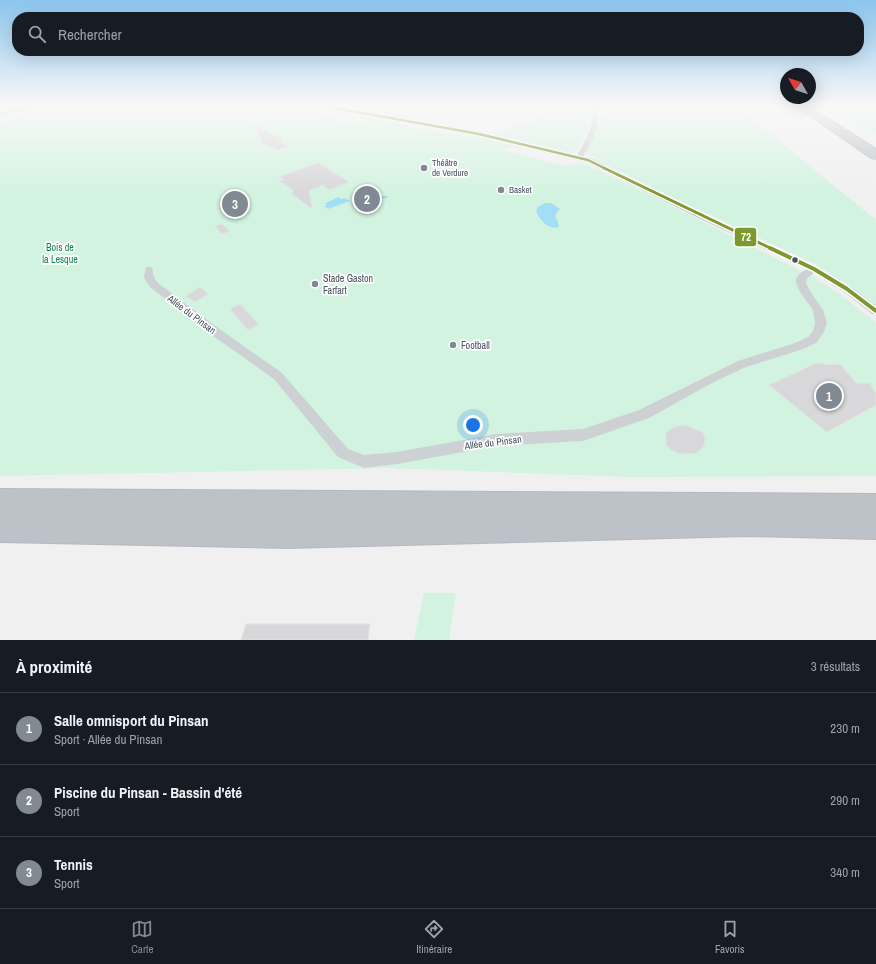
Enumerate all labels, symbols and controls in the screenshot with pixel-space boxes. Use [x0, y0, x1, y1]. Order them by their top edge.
search box [12, 12, 864, 56]
icon: search [26, 23, 48, 45]
text: Rechercher [58, 24, 122, 45]
north arrow [780, 68, 816, 104]
place label: Théâtre de Verdure [432, 157, 468, 179]
marker: Théâtre de Verdure [419, 163, 429, 173]
pin: 2 [354, 184, 380, 214]
place label: Basket [509, 184, 532, 196]
marker: Basket [496, 185, 506, 195]
pin: 3 [222, 189, 248, 219]
line badge: 72 [734, 227, 757, 247]
text: 72 [741, 230, 751, 244]
park label: Bois de la Lesque [42, 241, 78, 266]
unlabelled marker [790, 255, 800, 265]
place label: Stade Gaston Farfart [323, 272, 373, 297]
marker: Stade Gaston Farfart [310, 279, 320, 289]
street label: Allée du Pinsan [164, 291, 219, 337]
place label: Football [461, 339, 490, 352]
marker: Football [448, 340, 458, 350]
pin: 1 [816, 381, 842, 411]
your location [463, 415, 483, 435]
street label: Allée du Pinsan [463, 433, 522, 453]
text: À proximité [16, 655, 92, 678]
text: 3 résultats [811, 658, 860, 675]
text: Salle omnisport du Pinsan [54, 710, 209, 731]
text: 1 [26, 720, 32, 737]
text: 230 m [830, 720, 860, 737]
text: Sport · Allée du Pinsan [54, 731, 162, 748]
text: Piscine du Pinsan - Bassin d'été [54, 782, 242, 803]
text: 2 [26, 792, 32, 809]
text: 290 m [830, 792, 860, 809]
text: Sport [54, 803, 79, 820]
text: Tennis [54, 854, 93, 875]
text: 3 [26, 864, 32, 881]
text: 340 m [830, 864, 860, 881]
text: Sport [54, 875, 79, 892]
tab: Carte [131, 918, 153, 956]
tab: Itinéraire [416, 918, 452, 956]
tab: Favoris [715, 918, 745, 956]

